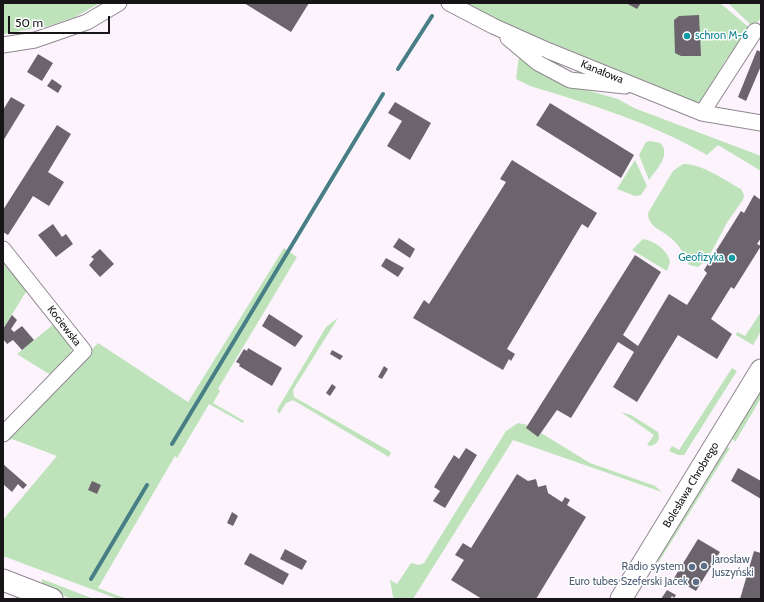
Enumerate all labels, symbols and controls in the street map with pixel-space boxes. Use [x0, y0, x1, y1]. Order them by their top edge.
scale bar [10, 8, 112, 34]
text: 50 m [15, 15, 43, 30]
place label: schron M-6 [695, 29, 748, 43]
marker: schron M-6 [682, 31, 692, 41]
street label: Kanałowa [579, 58, 625, 86]
place label: Geofizyka [678, 251, 724, 265]
marker: Geofizyka [727, 253, 737, 263]
street label: Kociewska [44, 303, 84, 349]
street label: Bolesława Chrobrego [660, 440, 722, 530]
place label: Jarosław Juszyński [712, 553, 754, 579]
place label: Radio system [622, 560, 684, 574]
marker: Jarosław Juszyński [699, 561, 709, 571]
marker: Radio system [687, 562, 697, 572]
place label: Euro tubes Szeferski Jacek [569, 575, 688, 589]
marker: Euro tubes Szeferski Jacek [691, 577, 701, 587]

